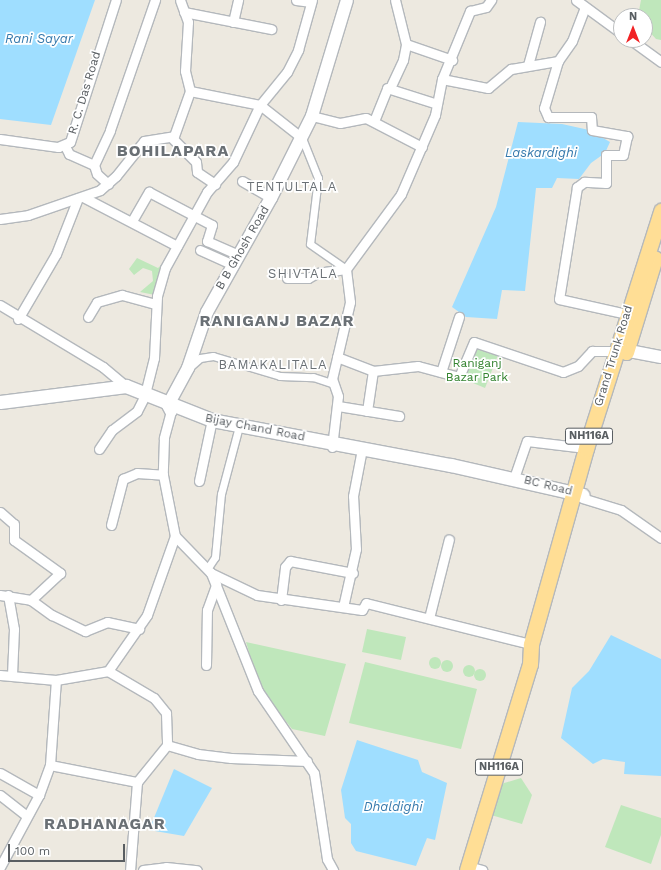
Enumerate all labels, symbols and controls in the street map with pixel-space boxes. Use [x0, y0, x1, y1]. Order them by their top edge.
north arrow [613, 8, 653, 48]
text: N [629, 10, 637, 23]
water label: Rani Sayar [5, 31, 73, 47]
street label: R. C. Das Road [66, 50, 104, 136]
district label: BOHILAPARA [117, 141, 229, 161]
water label: Laskardighi [505, 145, 577, 161]
district label: TENTULTALA [247, 179, 337, 195]
street label: B B Ghosh Road [213, 204, 273, 292]
district label: SHIVTALA [268, 266, 338, 282]
street label: Grand Trunk Road [592, 303, 636, 409]
district label: RANIGANJ BAZAR [199, 311, 355, 331]
district label: BAMAKALITALA [219, 357, 327, 373]
park label: Raniganj Bazar Park [446, 357, 508, 385]
street label: Bijay Chand Road [204, 411, 306, 445]
road number: NH116A [564, 427, 614, 445]
street label: BC Road [522, 473, 574, 499]
road number: NH116A [474, 758, 524, 776]
water label: Dhaldighi [363, 799, 423, 815]
district label: RADHANAGAR [44, 814, 166, 834]
scale bar [10, 836, 127, 862]
text: 100 m [15, 844, 50, 858]

